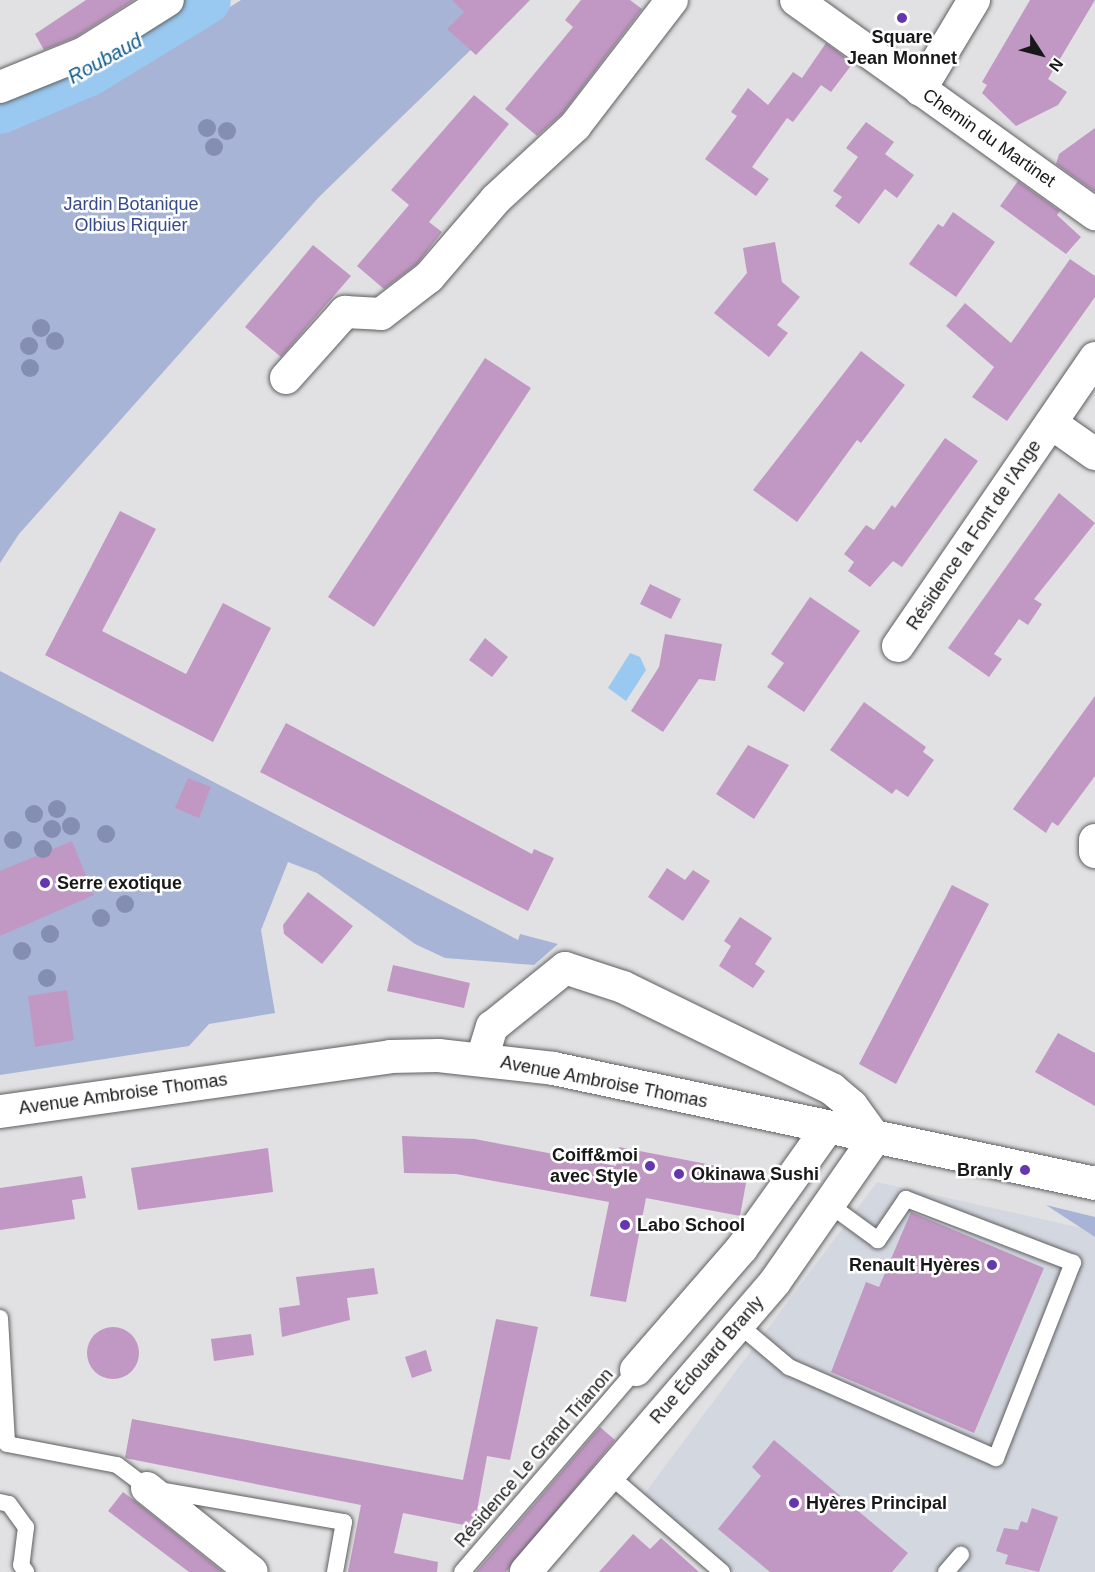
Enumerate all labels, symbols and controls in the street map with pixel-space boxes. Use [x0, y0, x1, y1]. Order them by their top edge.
marker: Square Jean Monnet [895, 11, 909, 25]
north arrow [1011, 24, 1071, 84]
place label: Square Jean Monnet [847, 27, 957, 70]
water label: Roubaud [64, 29, 146, 89]
text: N [1046, 55, 1066, 75]
street label: Chemin du Martinet [918, 84, 1060, 192]
park label: Jardin Botanique Olbius Riquier [63, 194, 199, 236]
street label: Résidence la Font de l'Ange [902, 436, 1046, 634]
place label: Serre exotique [57, 872, 182, 894]
marker: Serre exotique [38, 876, 52, 890]
street label: Avenue Ambroise Thomas [498, 1051, 710, 1113]
street label: Avenue Ambroise Thomas [17, 1069, 229, 1119]
place label: Coiff&moi avec Style [550, 1145, 638, 1188]
marker: Coiff&moi avec Style [643, 1159, 657, 1173]
place label: Branly [957, 1159, 1013, 1181]
place label: Okinawa Sushi [691, 1163, 819, 1185]
marker: Branly [1018, 1163, 1032, 1177]
marker: Okinawa Sushi [672, 1167, 686, 1181]
place label: Labo School [637, 1214, 745, 1236]
marker: Labo School [618, 1218, 632, 1232]
place label: Renault Hyères [849, 1254, 980, 1276]
marker: Renault Hyères [985, 1258, 999, 1272]
street label: Rue Édouard Branly [646, 1292, 768, 1428]
street label: Résidence Le Grand Trianon [450, 1364, 618, 1552]
place label: Hyères Principal [806, 1492, 947, 1514]
marker: Hyères Principal [787, 1496, 801, 1510]

